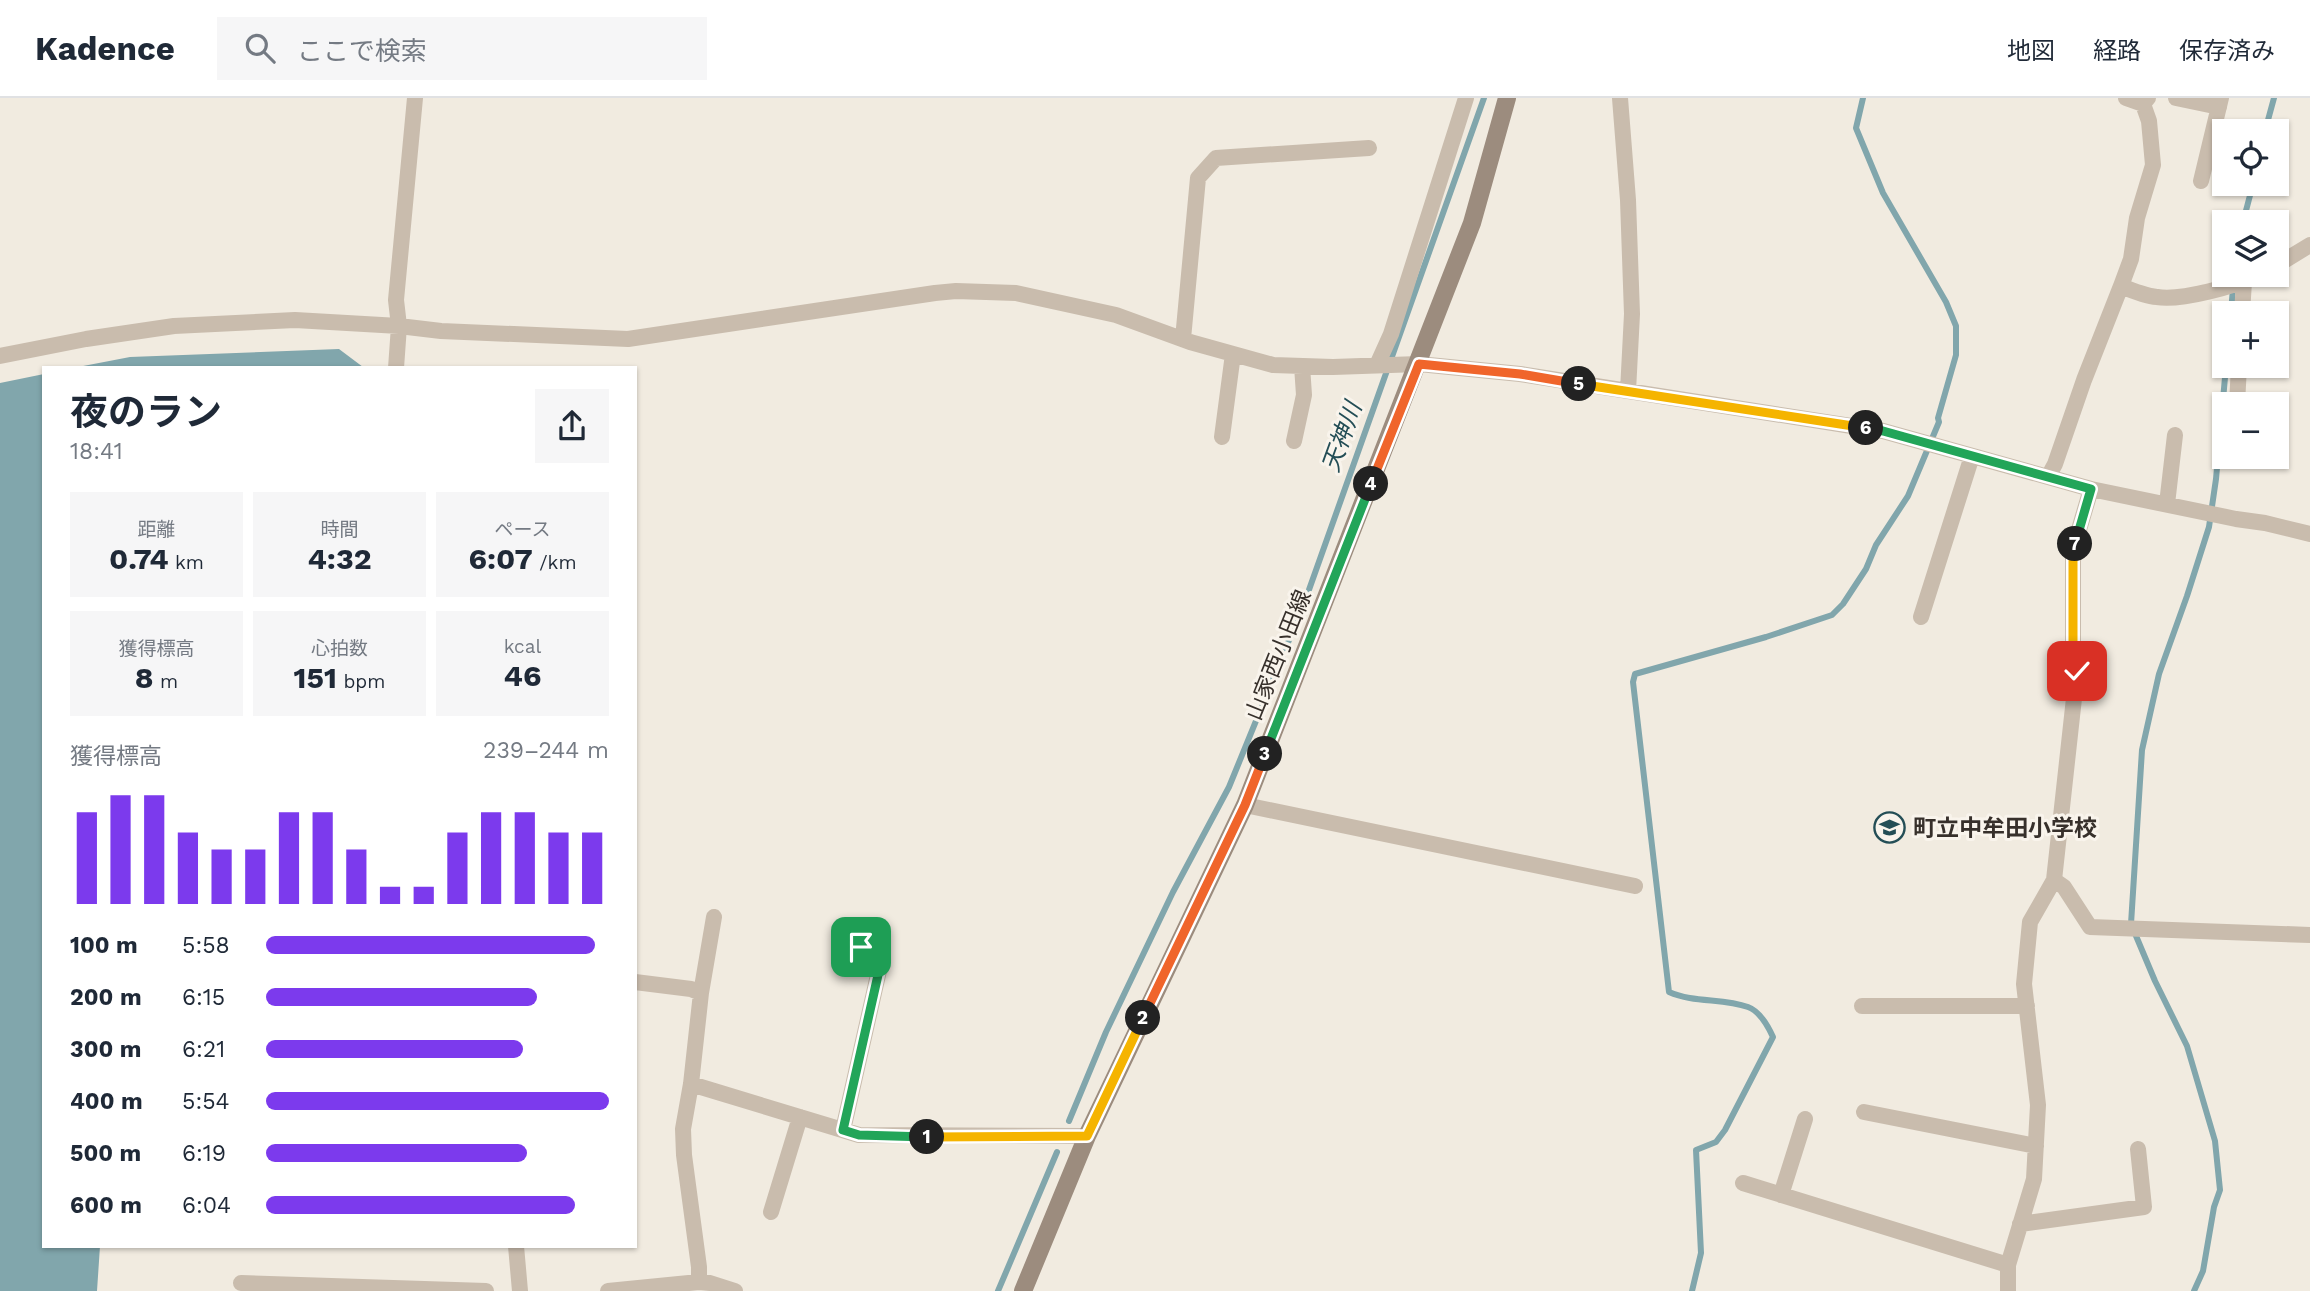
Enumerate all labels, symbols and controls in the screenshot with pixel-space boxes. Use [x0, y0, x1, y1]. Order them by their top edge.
search box [217, 17, 707, 80]
text: Kadence [35, 29, 175, 68]
icon: search [241, 29, 279, 67]
text: ここで検索 [297, 36, 427, 66]
text: 地図 [2007, 37, 2055, 65]
text: 経路 [2093, 37, 2141, 65]
text: 保存済み [2179, 37, 2275, 65]
map controls [2212, 119, 2289, 469]
button: locate [2212, 119, 2289, 196]
button: layers [2212, 210, 2289, 287]
button: + [2212, 301, 2289, 378]
pin: 5 [1562, 366, 1596, 402]
text: 5 [1573, 372, 1584, 395]
button: share [535, 389, 609, 463]
text: 夜のラン [70, 390, 222, 434]
button: − [2212, 392, 2289, 469]
water label: 天神川 [1317, 396, 1368, 476]
pin: 6 [1848, 410, 1884, 446]
text: 6 [1860, 416, 1871, 439]
text: 18:41 [70, 438, 123, 465]
pin: 4 [1354, 466, 1388, 502]
text: 4 [1364, 472, 1377, 495]
text: 距離 [137, 518, 176, 541]
text: 時間 [320, 518, 359, 541]
text: ペース [494, 518, 551, 541]
pin: 7 [2058, 526, 2092, 562]
text: 7 [2069, 532, 2080, 555]
text: 0.74 [109, 541, 169, 576]
text: 4:32 [307, 541, 372, 576]
text: 6:07 [469, 541, 533, 576]
text: km [169, 551, 204, 574]
text: /km [533, 551, 577, 574]
street label: 山家西小田線 [1240, 586, 1317, 724]
text: kcal [504, 635, 541, 658]
text: 獲得標高 [118, 637, 195, 660]
text: 心拍数 [311, 637, 368, 660]
pin [2047, 641, 2107, 701]
icon: check [2058, 652, 2096, 690]
text: 46 [504, 658, 541, 693]
text: 8 [135, 660, 154, 695]
text: 151 [294, 660, 337, 695]
text: m [154, 670, 178, 693]
text: bpm [337, 670, 385, 693]
pin: 3 [1248, 736, 1282, 772]
text: 239–244 m [483, 737, 609, 764]
text: 3 [1259, 742, 1270, 765]
text: 獲得標高 [70, 743, 162, 770]
school or university icon: 町立中牟田小学校 [1873, 811, 1907, 845]
place label: 町立中牟田小学校 [1913, 815, 2097, 842]
pin [831, 917, 891, 977]
icon: arrive [842, 928, 880, 966]
text: 100 m [70, 932, 138, 959]
text: 5:58 [182, 932, 230, 959]
text: 200 m [70, 984, 142, 1011]
text: 6:15 [182, 984, 225, 1011]
pin: 2 [1126, 1000, 1160, 1035]
text: 2 [1137, 1006, 1148, 1029]
text: 300 m [70, 1036, 141, 1063]
text: 6:21 [182, 1036, 225, 1063]
text: 400 m [70, 1088, 143, 1115]
text: 5:54 [182, 1088, 230, 1115]
pin: 1 [909, 1119, 944, 1154]
text: 1 [922, 1125, 931, 1148]
text: 500 m [70, 1140, 141, 1167]
text: 6:19 [182, 1140, 226, 1167]
text: 600 m [70, 1192, 142, 1219]
text: 6:04 [182, 1192, 231, 1219]

